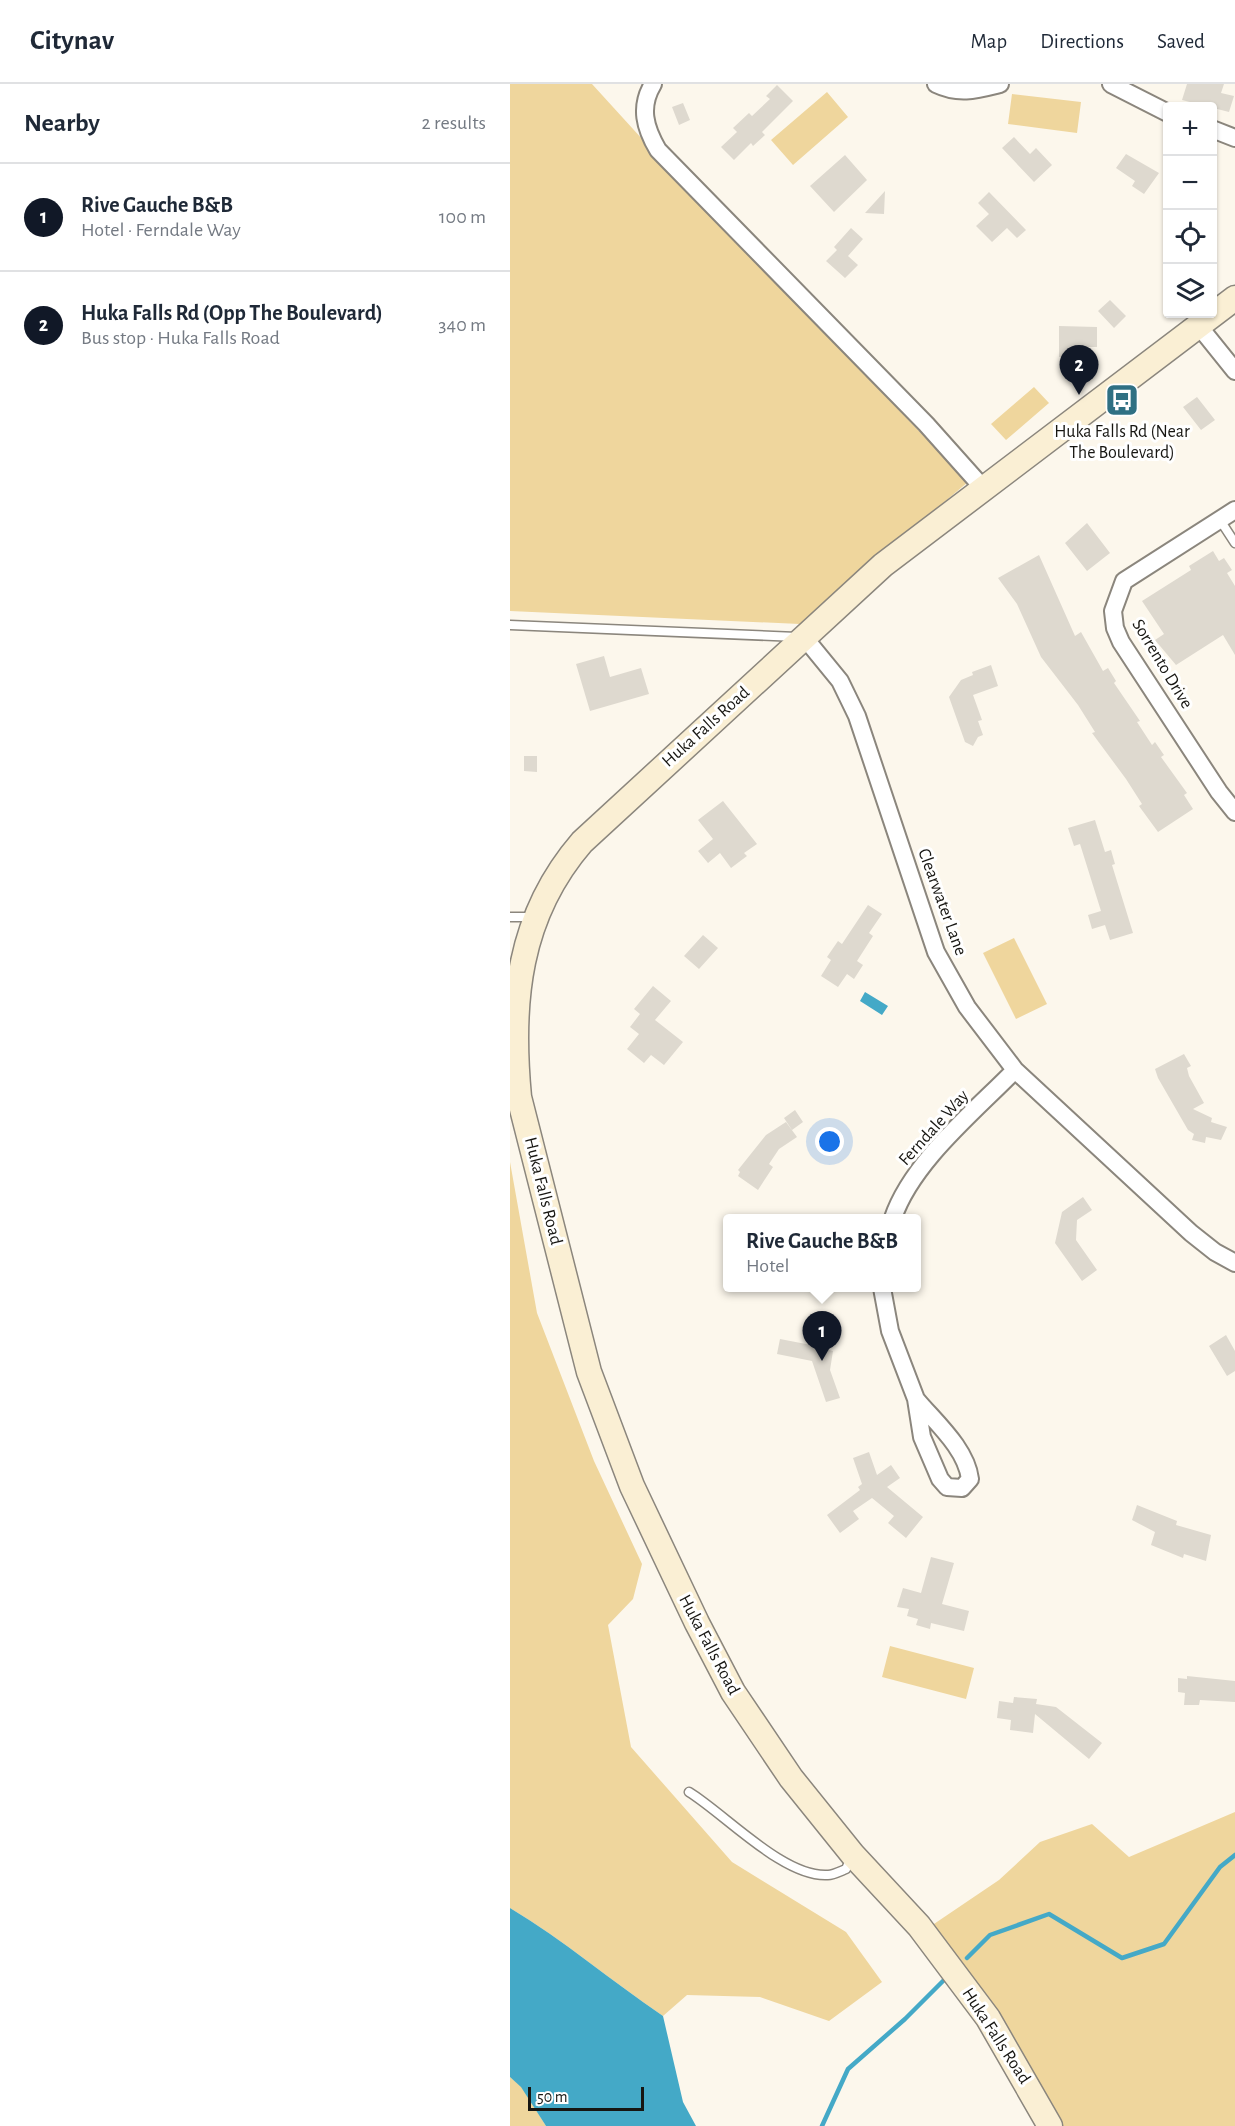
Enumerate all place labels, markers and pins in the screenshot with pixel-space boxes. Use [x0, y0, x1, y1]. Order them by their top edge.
pin: 2 [1060, 346, 1098, 395]
bus stop icon: Huka Falls Rd (Near The Boulevard) [1104, 382, 1140, 418]
place label: Huka Falls Rd (Near The Boulevard) [1054, 423, 1190, 462]
pin: 1 [802, 1312, 842, 1361]

